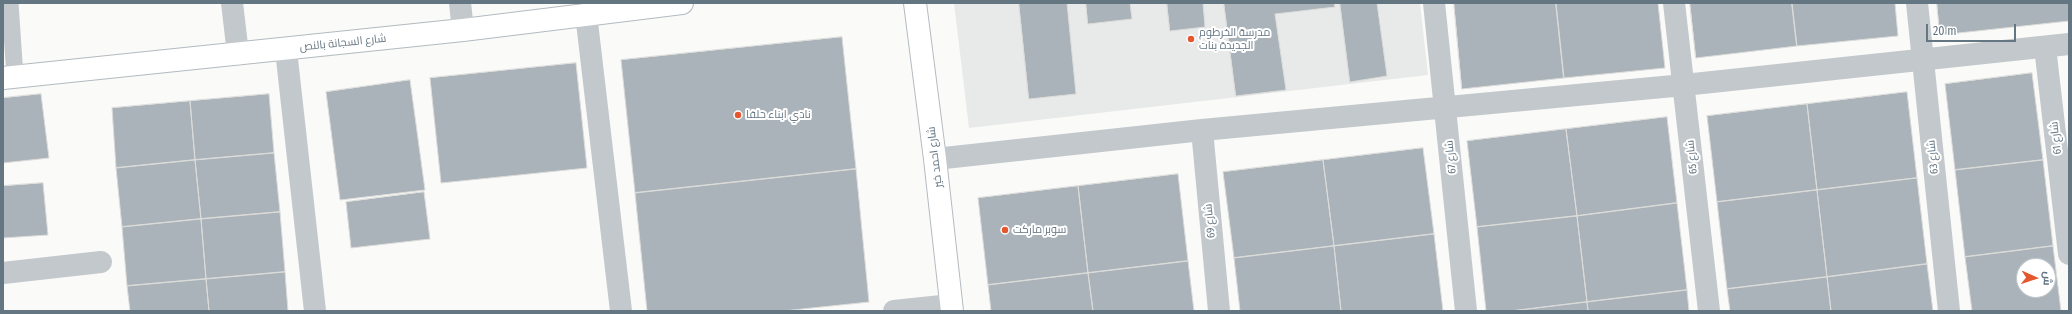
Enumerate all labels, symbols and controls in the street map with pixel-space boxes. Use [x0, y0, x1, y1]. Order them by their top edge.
scale bar [1928, 16, 2018, 42]
text: 20 m [1933, 24, 1957, 38]
place label: مدرسة الخرطوم الجديدة بنات [1199, 26, 1270, 52]
street label: شارع السجانة بالنص [299, 32, 387, 54]
marker: مدرسة الخرطوم الجديدة بنات [1186, 34, 1196, 44]
place label: نادي ابناء حلفا [746, 108, 811, 122]
marker: نادي ابناء حلفا [733, 110, 743, 120]
street label: شارع 61 [2047, 121, 2065, 155]
street label: شارع احمد خير [925, 126, 945, 188]
street label: شارع 65 [1684, 139, 1700, 175]
street label: شارع 63 [1925, 139, 1941, 175]
street label: شارع 67 [1443, 140, 1459, 174]
street label: شارع 69 [1202, 203, 1218, 239]
place label: سوبر ماركت [1013, 223, 1066, 237]
marker: سوبر ماركت [1000, 225, 1010, 235]
north arrow [2016, 258, 2056, 298]
text: ش [2041, 271, 2054, 286]

